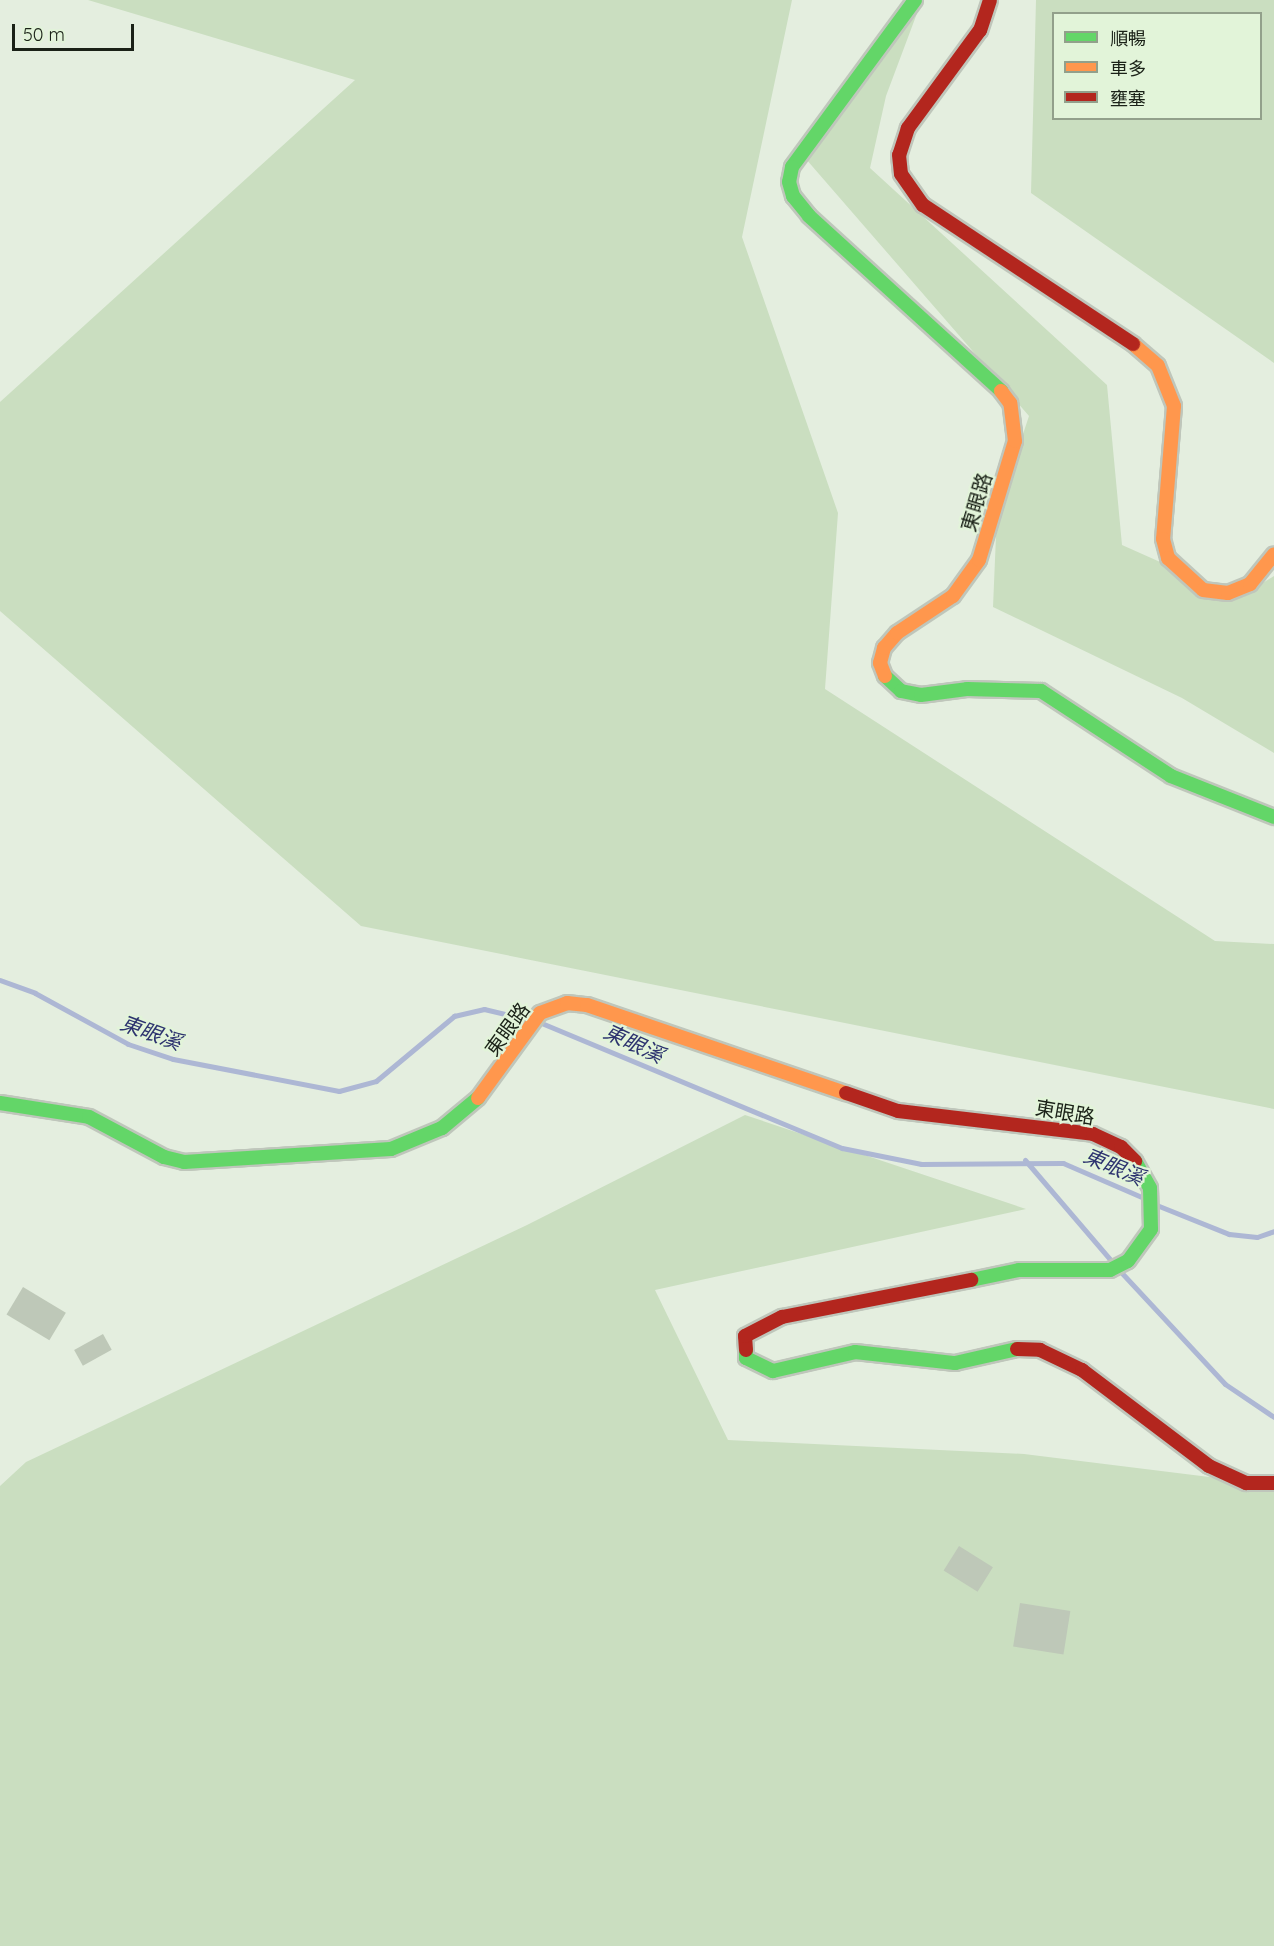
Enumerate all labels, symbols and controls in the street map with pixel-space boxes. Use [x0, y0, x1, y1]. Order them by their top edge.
scale bar [15, 12, 136, 50]
legend [1052, 12, 1262, 120]
text: 50 m [23, 23, 65, 46]
text: 順暢 [1110, 27, 1146, 50]
text: 車多 [1110, 57, 1146, 80]
text: 壅塞 [1110, 87, 1146, 110]
street label: 東眼路 [956, 470, 996, 534]
street label: 東眼路 [480, 998, 534, 1060]
water label: 東眼溪 [117, 1009, 185, 1055]
water label: 東眼溪 [600, 1018, 668, 1068]
street label: 東眼路 [1033, 1095, 1097, 1129]
water label: 東眼溪 [1080, 1142, 1148, 1190]

